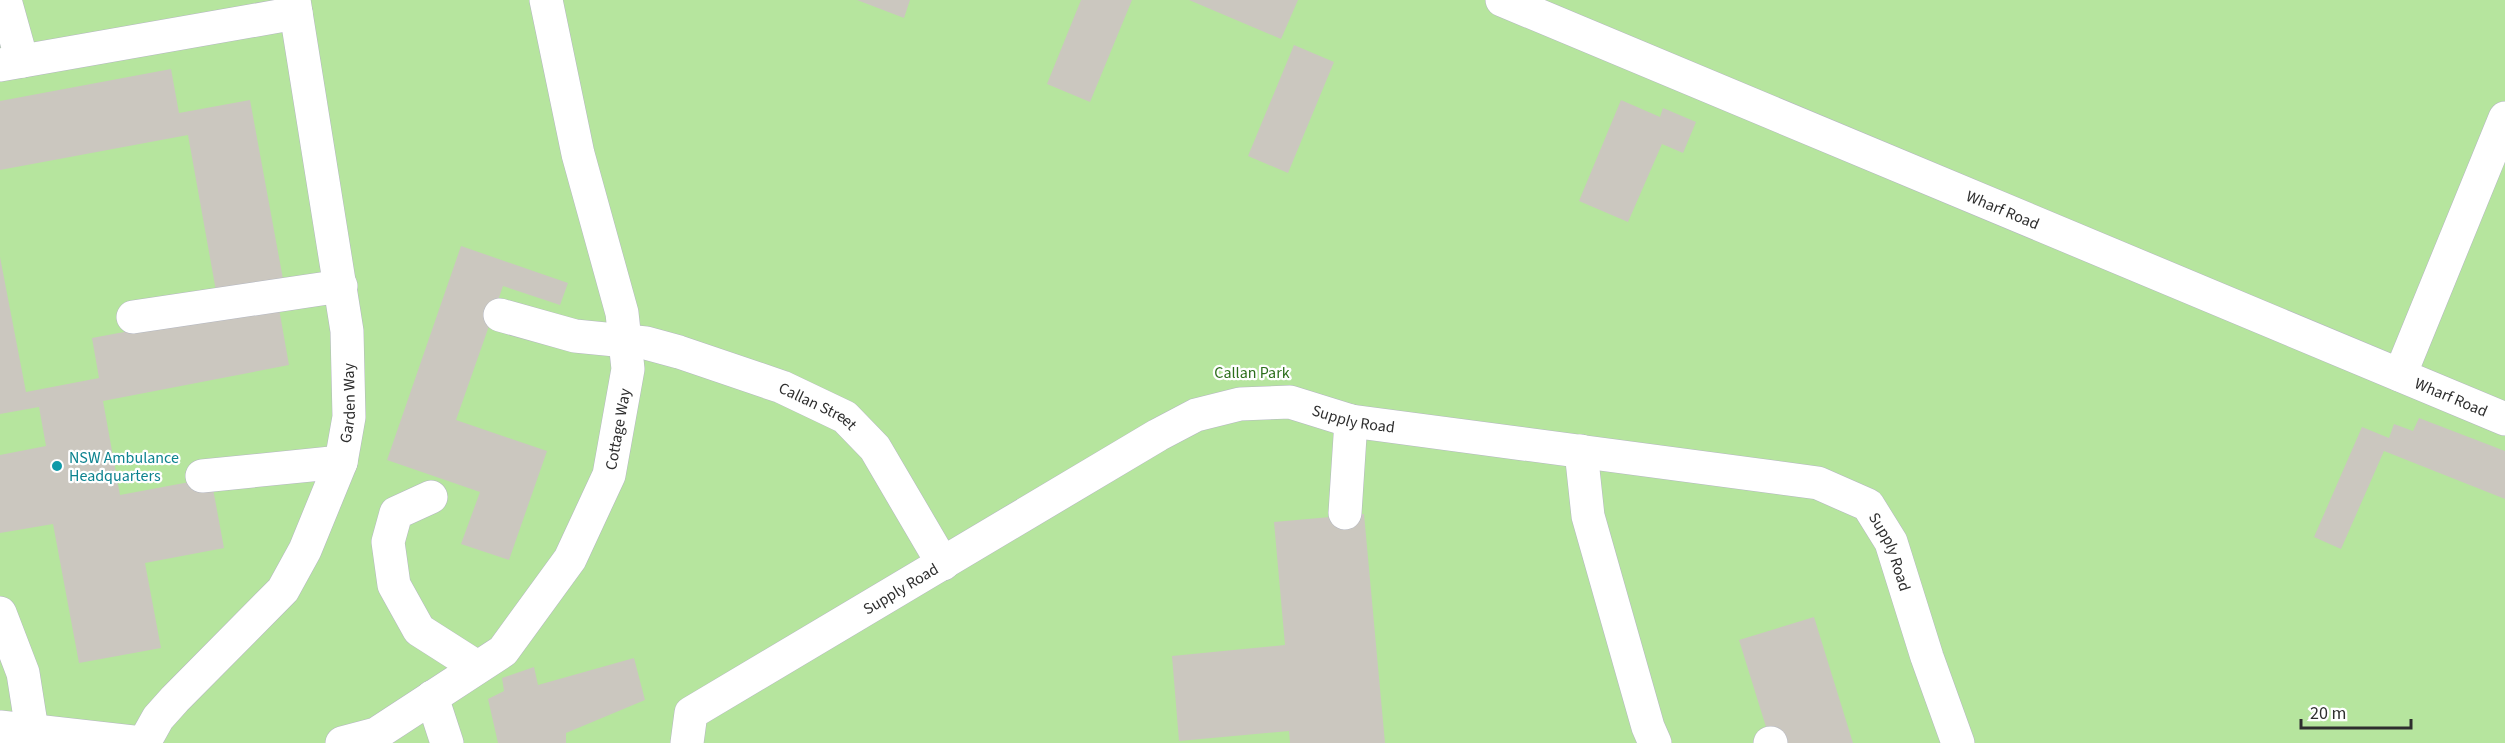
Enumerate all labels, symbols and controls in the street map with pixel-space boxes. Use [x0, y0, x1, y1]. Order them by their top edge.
street label: Wharf Road [1963, 185, 2043, 235]
street label: Garden Way [335, 362, 361, 445]
park label: Callan Park [1214, 362, 1290, 384]
street label: Wharf Road [2411, 373, 2491, 423]
street label: Callan Street [775, 377, 862, 436]
street label: Cottage Way [600, 386, 636, 472]
street label: Supply Road [1309, 400, 1396, 439]
place label: NSW Ambulance Headquarters [69, 447, 179, 487]
marker: NSW Ambulance Headquarters [50, 459, 64, 473]
street label: Supply Road [1863, 508, 1916, 594]
street label: Supply Road [859, 558, 943, 620]
scale bar [2301, 692, 2410, 730]
text: 20 m [2310, 701, 2346, 726]

